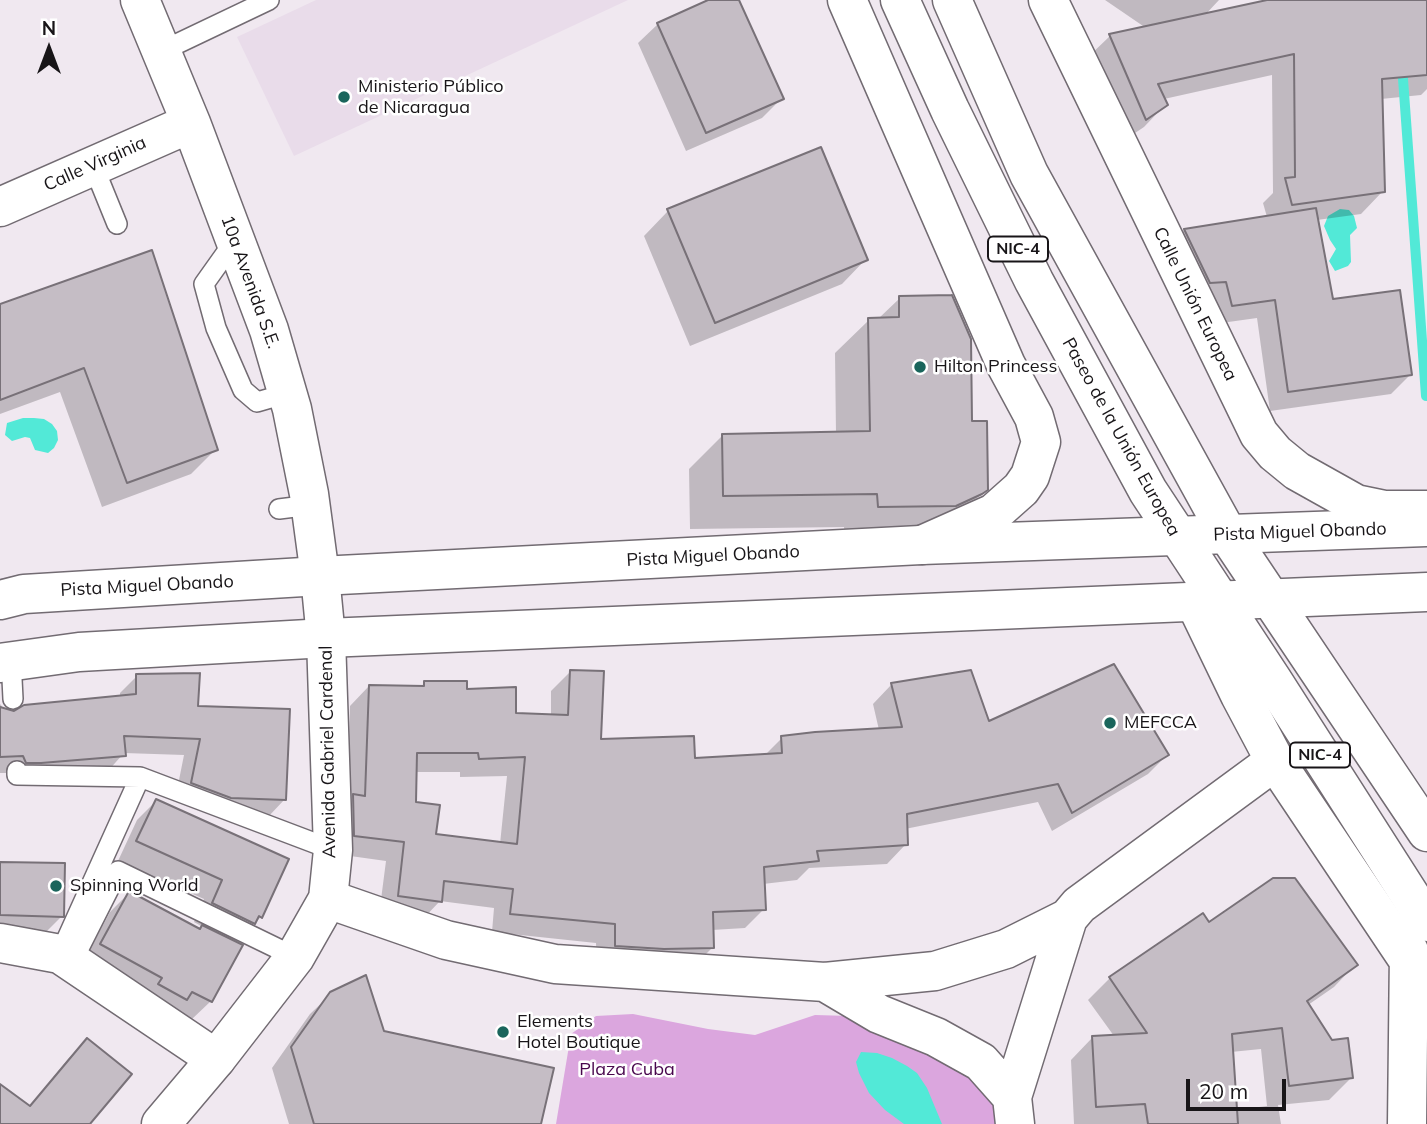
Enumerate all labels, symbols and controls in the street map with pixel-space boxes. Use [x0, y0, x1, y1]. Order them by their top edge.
north arrow [14, 14, 84, 84]
text: N [42, 16, 56, 40]
place label: Ministerio Público de Nicaragua [358, 76, 504, 119]
marker: Ministerio Público de Nicaragua [336, 89, 352, 105]
street label: Calle Virginia [40, 132, 150, 196]
street label: 10a Avenida S.E. [216, 212, 284, 352]
street label: Calle Unión Europea [1148, 224, 1242, 384]
road number: NIC-4 [988, 236, 1048, 262]
street label: Paseo de la Unión Europea [1057, 334, 1185, 540]
place label: Hilton Princess [934, 356, 1057, 378]
marker: Hilton Princess [912, 359, 928, 375]
street label: Pista Miguel Obando [1213, 518, 1387, 546]
street label: Pista Miguel Obando [626, 541, 800, 571]
street label: Pista Miguel Obando [60, 571, 234, 601]
street label: Avenida Gabriel Cardenal [315, 645, 341, 859]
place label: MEFCCA [1124, 712, 1197, 734]
marker: MEFCCA [1102, 715, 1118, 731]
road number: NIC-4 [1290, 742, 1350, 768]
place label: Spinning World [70, 875, 199, 897]
marker: Spinning World [48, 878, 64, 894]
place label: Elements Hotel Boutique [517, 1011, 640, 1054]
marker: Elements Hotel Boutique [495, 1024, 511, 1040]
park label: Plaza Cuba [579, 1059, 675, 1081]
scale bar [1189, 1064, 1289, 1108]
text: 20 m [1199, 1078, 1248, 1104]

